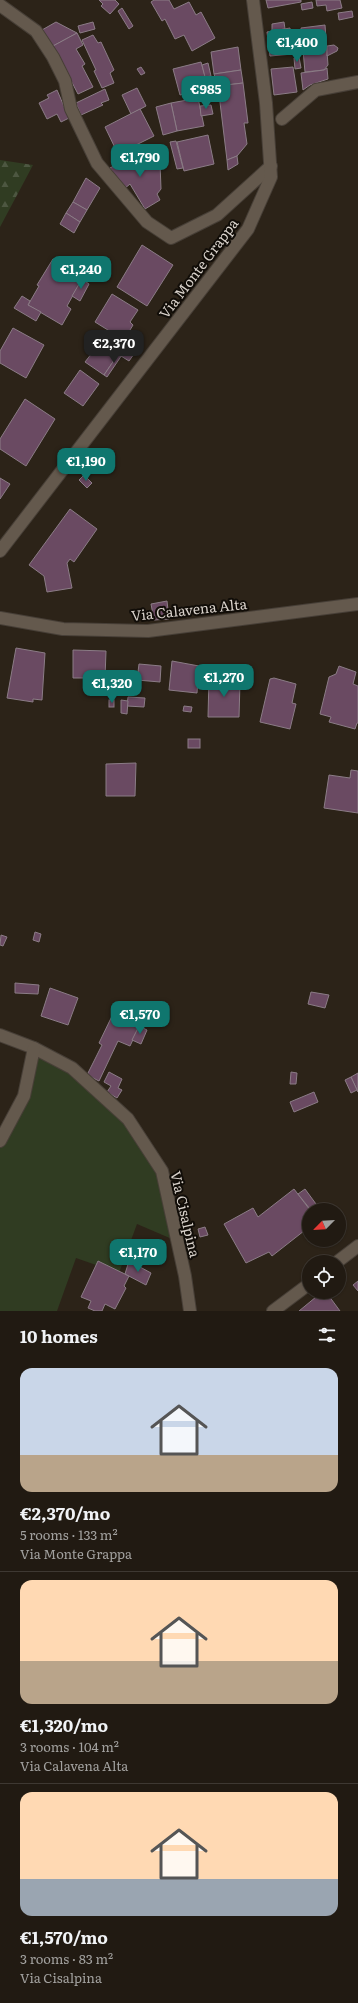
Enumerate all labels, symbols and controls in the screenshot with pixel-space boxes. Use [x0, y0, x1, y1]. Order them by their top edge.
pin: €1,400 [264, 29, 330, 63]
text: €1,400 [276, 32, 318, 51]
pin: €985 [182, 76, 230, 110]
text: €985 [190, 79, 222, 98]
pin: €1,790 [107, 144, 173, 178]
text: €1,790 [120, 147, 160, 166]
street label: Via Monte Grappa [154, 213, 243, 322]
pin: €1,240 [48, 256, 114, 290]
text: €1,240 [60, 259, 102, 278]
pin: €2,370 [81, 330, 147, 364]
text: €2,370 [93, 333, 135, 352]
pin: €1,190 [53, 448, 119, 482]
text: €1,190 [66, 451, 106, 470]
street label: Via Calavena Alta [130, 593, 248, 625]
pin: €1,270 [191, 664, 257, 698]
text: €1,270 [204, 667, 244, 686]
pin: €1,320 [79, 670, 145, 704]
text: €1,320 [92, 673, 132, 692]
pin: €1,570 [107, 1001, 173, 1035]
text: €1,570 [120, 1004, 160, 1023]
street label: Via Cisalpina [166, 1169, 206, 1260]
north arrow [302, 1203, 346, 1247]
map controls [302, 1203, 346, 1299]
pin: €1,170 [105, 1239, 171, 1273]
text: €1,170 [119, 1242, 157, 1261]
button: locate [302, 1255, 346, 1299]
text: 10 homes [20, 1323, 98, 1348]
icon: filters [316, 1324, 338, 1346]
icon: home [143, 1394, 215, 1466]
text: €2,370/mo [20, 1500, 110, 1525]
text: 5 rooms · 133 m² [20, 1525, 118, 1544]
text: Via Monte Grappa [20, 1544, 132, 1563]
icon: home [143, 1606, 215, 1678]
text: €1,320/mo [20, 1712, 108, 1737]
text: 3 rooms · 104 m² [20, 1737, 119, 1756]
text: Via Calavena Alta [20, 1756, 128, 1775]
icon: home [143, 1818, 215, 1890]
text: €1,570/mo [20, 1924, 108, 1949]
text: 3 rooms · 83 m² [20, 1949, 113, 1968]
text: Via Cisalpina [20, 1968, 102, 1987]

